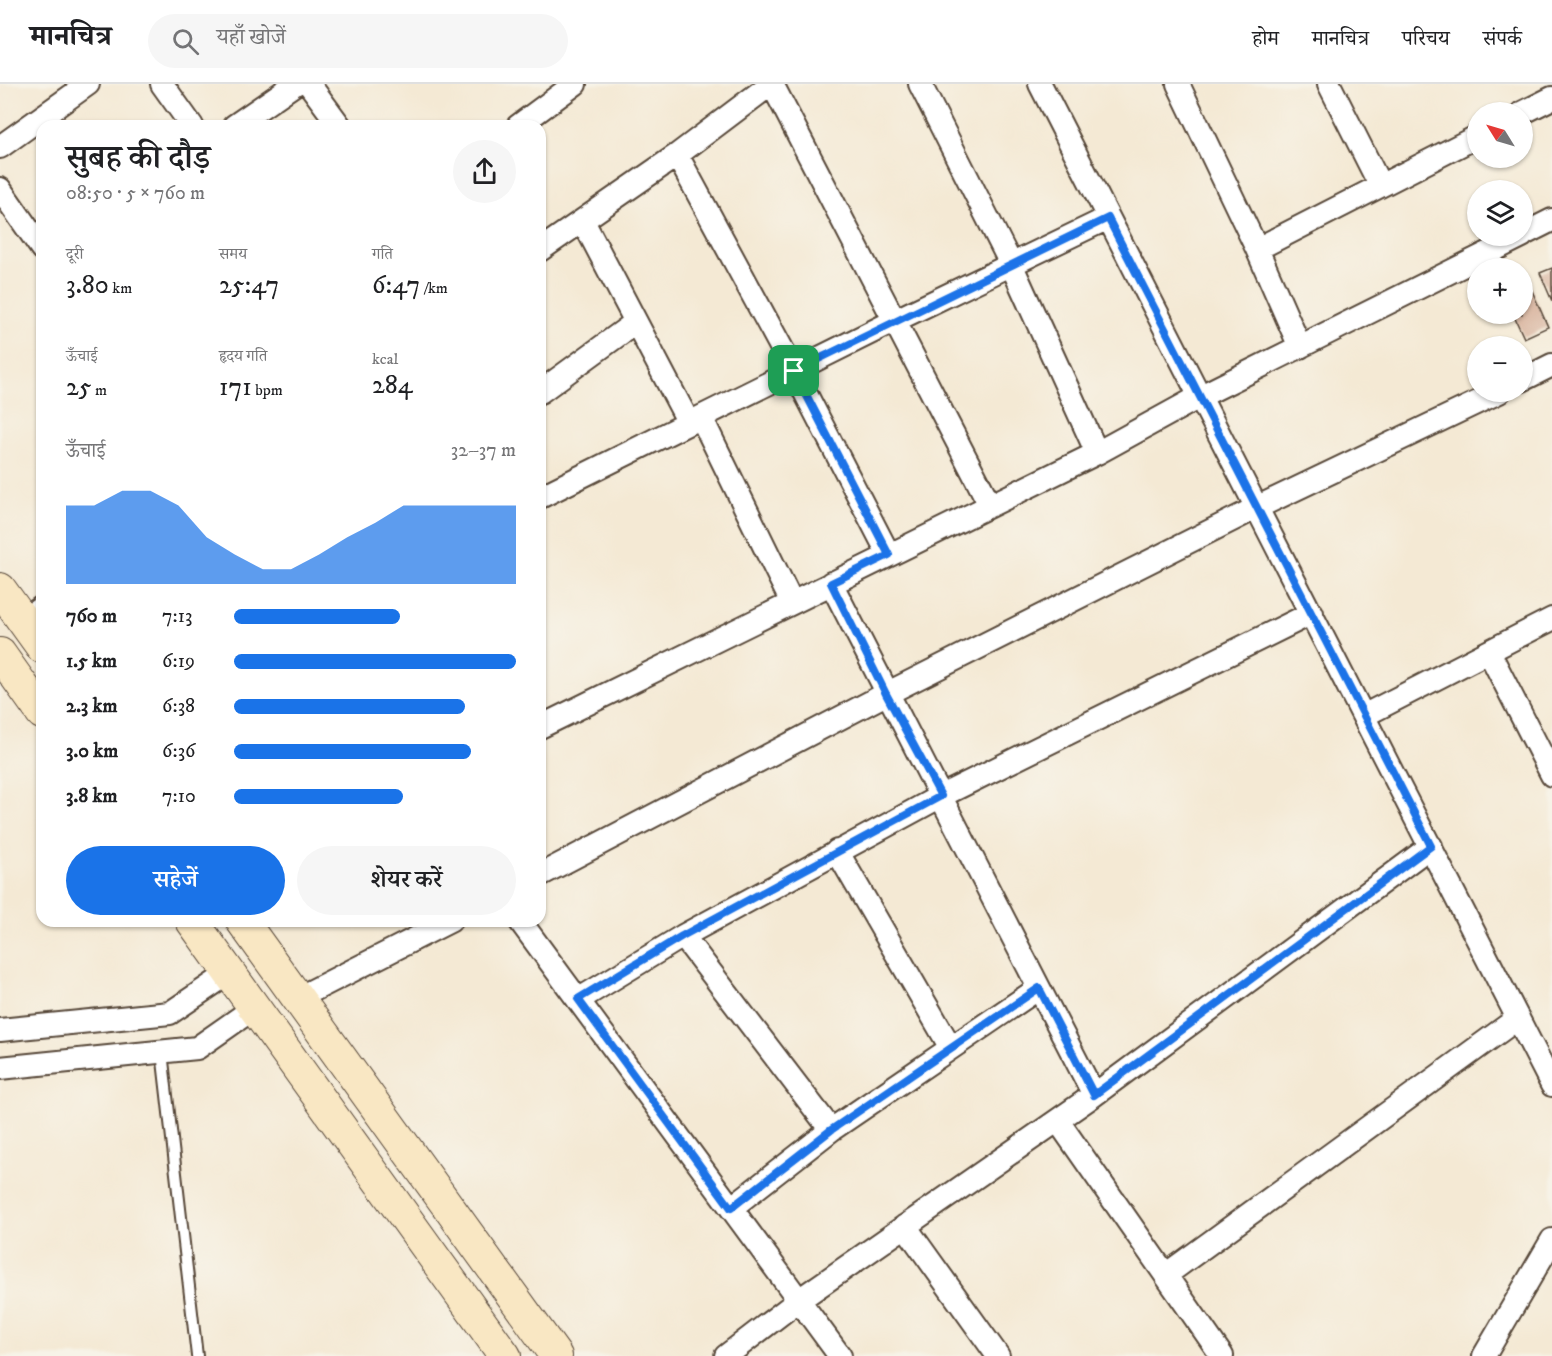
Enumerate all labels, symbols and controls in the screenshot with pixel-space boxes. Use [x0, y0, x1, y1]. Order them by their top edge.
search box [148, 14, 568, 68]
text: मानचित्र [30, 19, 112, 54]
text: यहाँ खोजें [217, 24, 286, 51]
icon: search [169, 25, 202, 58]
text: होम [1252, 26, 1279, 52]
text: मानचित्र [1312, 26, 1369, 52]
text: परिचय [1402, 26, 1450, 52]
text: संपर्क [1483, 26, 1522, 52]
north arrow [1467, 102, 1533, 168]
map controls [1467, 102, 1533, 402]
text: सुबह की दौड़ [66, 138, 210, 179]
button: share [453, 140, 516, 203]
button: layers [1467, 180, 1533, 246]
text: 08:50 · 5 × 760 m [66, 181, 205, 206]
text: दूरी [66, 244, 83, 264]
text: समय [219, 244, 247, 264]
text: गति [372, 244, 393, 264]
button: + [1467, 258, 1533, 324]
text: 3.80 [66, 269, 109, 302]
text: 25:47 [219, 269, 279, 302]
text: 6:47 [372, 269, 420, 302]
text: km [109, 278, 132, 298]
text: /km [420, 278, 448, 298]
button: − [1467, 336, 1533, 402]
pin [768, 345, 819, 396]
text: ऊँचाई [66, 346, 98, 366]
text: हृदय गति [219, 346, 267, 366]
text: kcal [372, 349, 398, 369]
icon: arrive [777, 354, 810, 387]
text: 284 [372, 369, 413, 402]
text: 25 [66, 371, 92, 404]
text: 171 [219, 371, 252, 404]
text: m [92, 380, 107, 400]
text: bpm [252, 380, 283, 400]
text: 32–37 m [451, 438, 516, 463]
text: ऊँचाई [66, 439, 105, 464]
text: 760 m [66, 604, 117, 629]
text: 7:13 [162, 604, 193, 629]
text: 1.5 km [66, 649, 117, 674]
text: 6:19 [162, 649, 195, 674]
text: 2.3 km [66, 694, 118, 719]
text: 6:38 [162, 694, 195, 719]
text: 3.0 km [66, 739, 118, 764]
text: 6:36 [162, 739, 196, 764]
text: 3.8 km [66, 784, 117, 809]
text: 7:10 [162, 784, 196, 809]
button: सहेजें [66, 846, 285, 915]
button: शेयर करें [297, 846, 516, 915]

